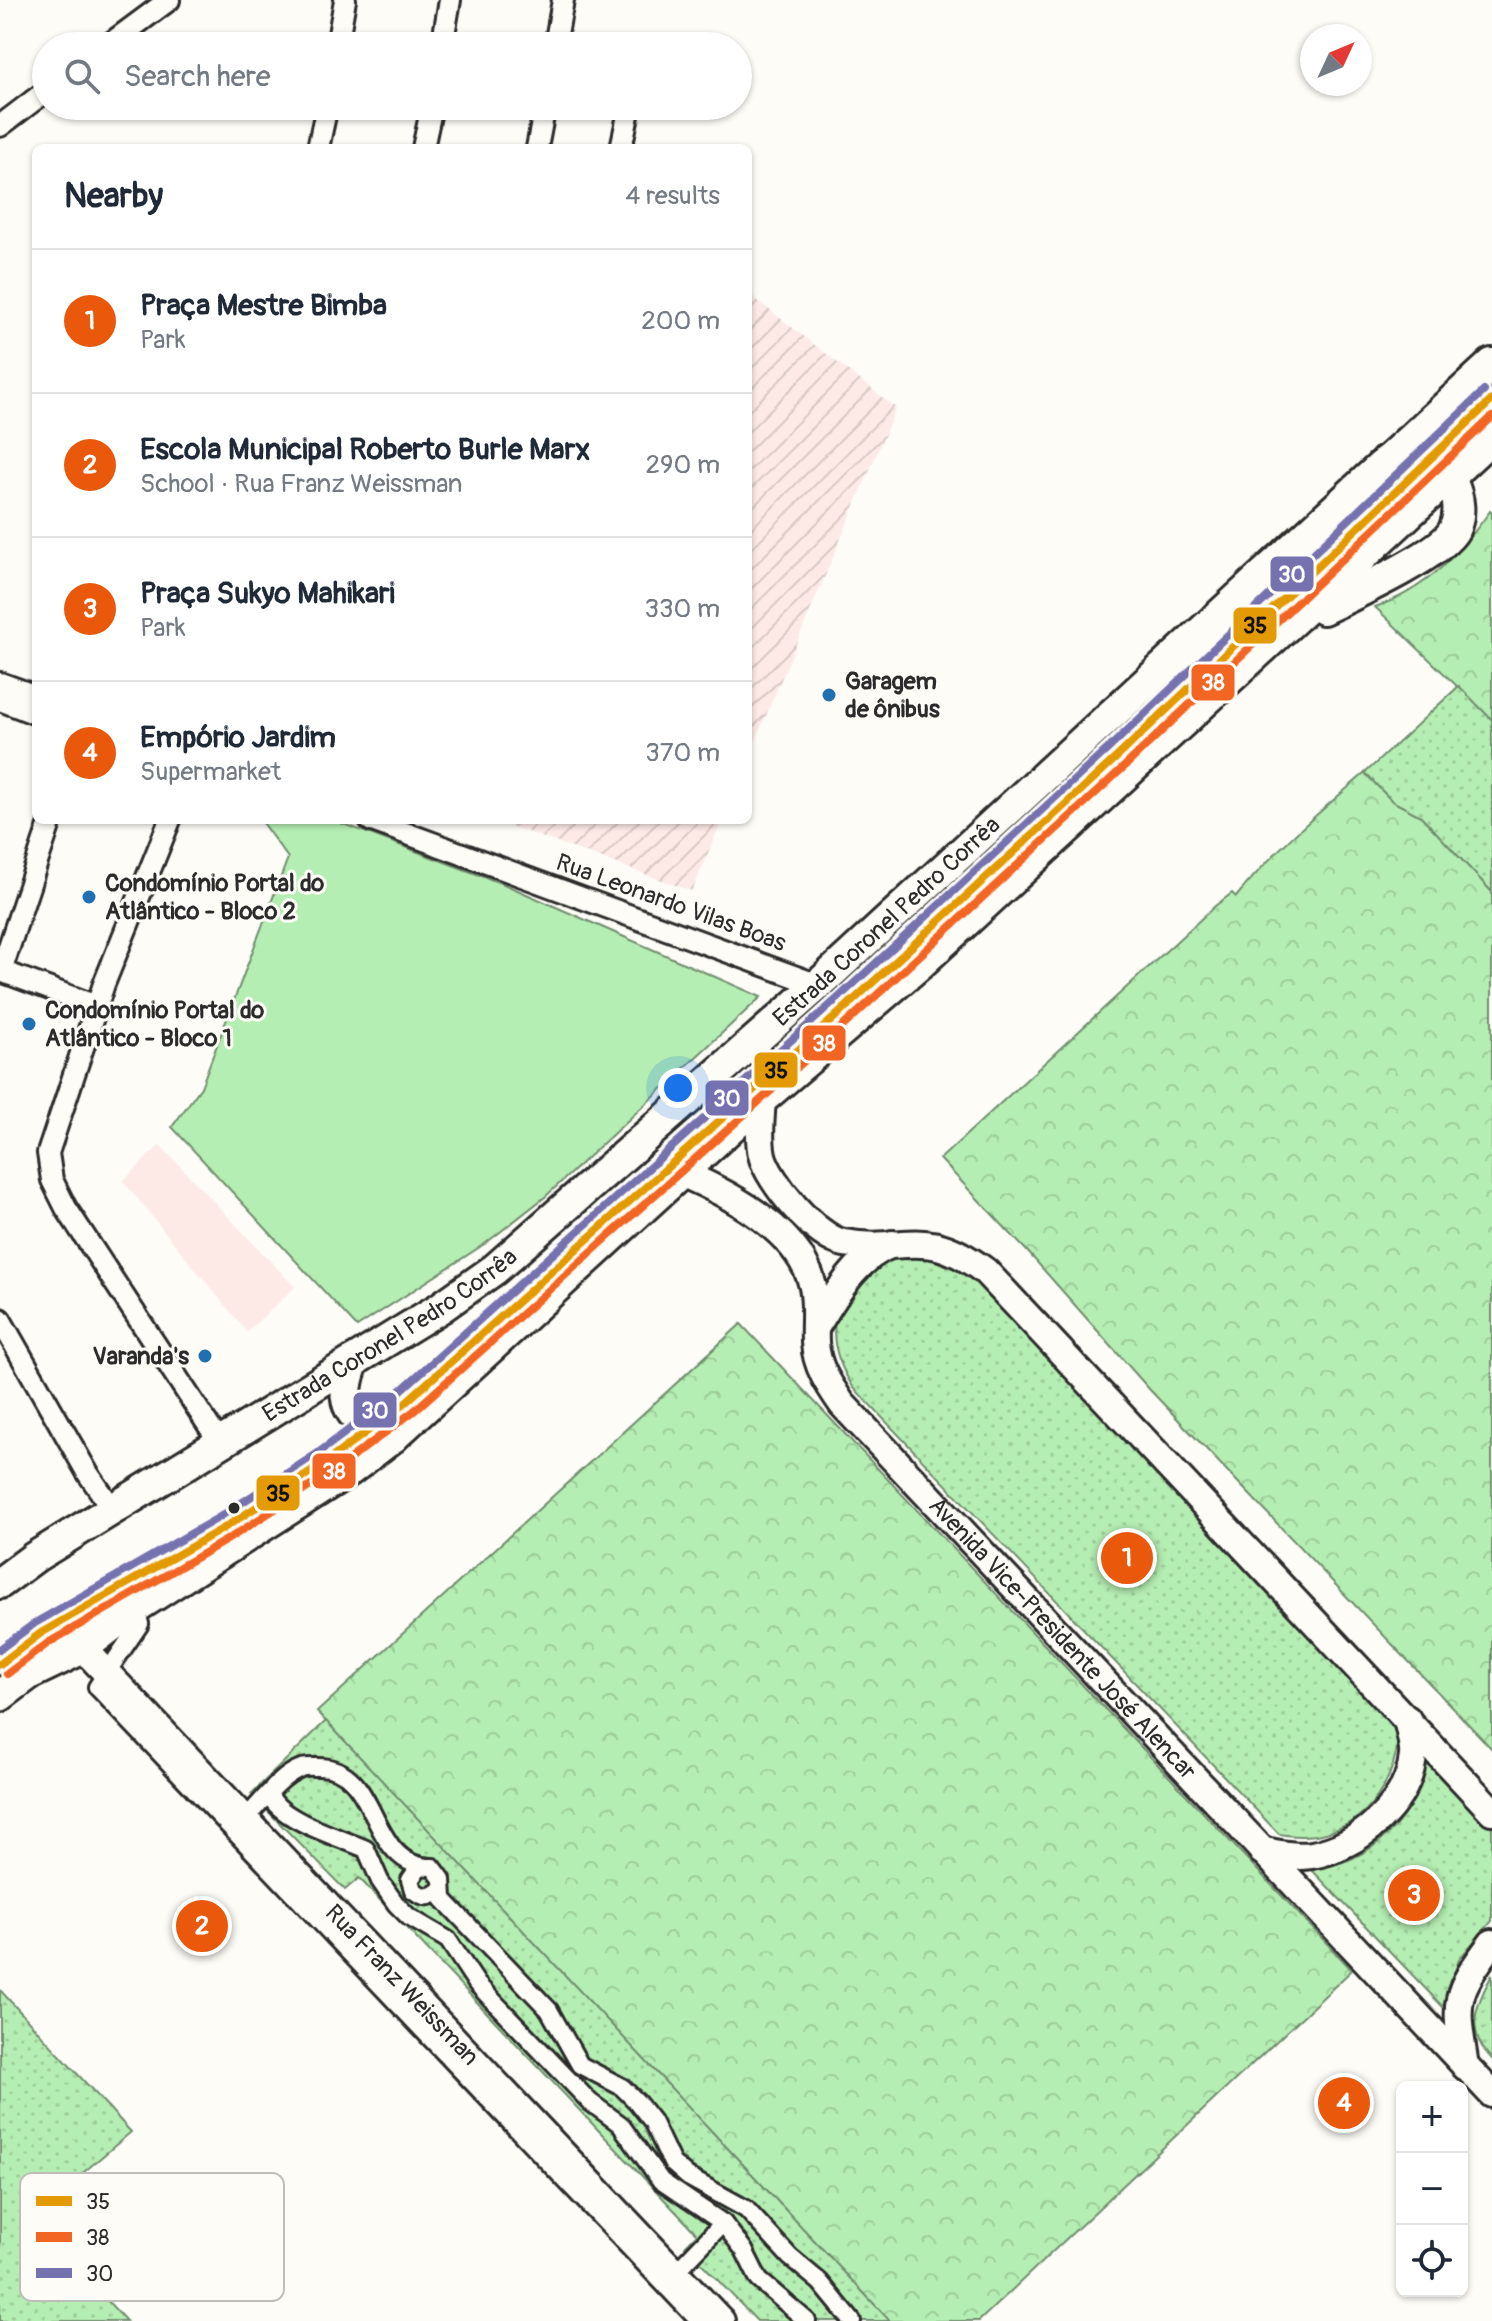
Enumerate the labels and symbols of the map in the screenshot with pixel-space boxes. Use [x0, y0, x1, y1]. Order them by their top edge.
north arrow [1300, 24, 1372, 96]
line badge: 30 [1269, 555, 1315, 593]
text: 30 [1278, 561, 1306, 589]
line badge: 35 [1232, 606, 1278, 645]
text: 35 [1243, 612, 1267, 640]
line badge: 38 [1190, 663, 1236, 702]
place label: Garagem de ônibus [845, 667, 940, 724]
text: 38 [1201, 669, 1225, 697]
marker: Garagem de ônibus [820, 686, 838, 704]
street label: Estrada Coronel Pedro Corrêa [767, 810, 1006, 1032]
street label: Rua Leonardo Vilas Boas [552, 848, 790, 958]
place label: Condomínio Portal do Atlântico - Bloco 2 [105, 869, 324, 926]
marker: Condomínio Portal do Atlântico - Bloco 2 [80, 888, 98, 906]
place label: Condomínio Portal do Atlântico - Bloco 1 [45, 996, 264, 1053]
marker: Condomínio Portal do Atlântico - Bloco 1 [20, 1015, 38, 1033]
line badge: 38 [801, 1024, 847, 1062]
text: 38 [812, 1030, 836, 1058]
line badge: 35 [753, 1051, 799, 1089]
text: 35 [764, 1057, 788, 1085]
your location [658, 1068, 698, 1108]
line badge: 30 [704, 1079, 750, 1117]
text: 30 [713, 1085, 741, 1113]
street label: Estrada Coronel Pedro Corrêa [257, 1242, 523, 1428]
place label: Varanda's [92, 1342, 189, 1371]
marker: Varanda's [196, 1347, 214, 1365]
line badge: 30 [352, 1391, 398, 1429]
text: 30 [361, 1397, 389, 1425]
line badge: 38 [311, 1452, 357, 1490]
text: 38 [322, 1458, 346, 1486]
line badge: 35 [255, 1474, 301, 1512]
text: 35 [266, 1480, 290, 1508]
street label: Avenida Vice-Presidente José Alencar [923, 1491, 1203, 1786]
unlabelled marker [226, 1500, 242, 1516]
pin: 1 [1101, 1528, 1153, 1588]
pin: 3 [1388, 1865, 1440, 1925]
pin: 2 [176, 1896, 228, 1956]
street label: Rua Franz Weissman [319, 1898, 485, 2071]
pin: 4 [1318, 2073, 1370, 2133]
legend [20, 2173, 284, 2301]
text: 35 [86, 2188, 110, 2216]
text: 38 [86, 2224, 109, 2252]
text: 30 [86, 2260, 113, 2288]

